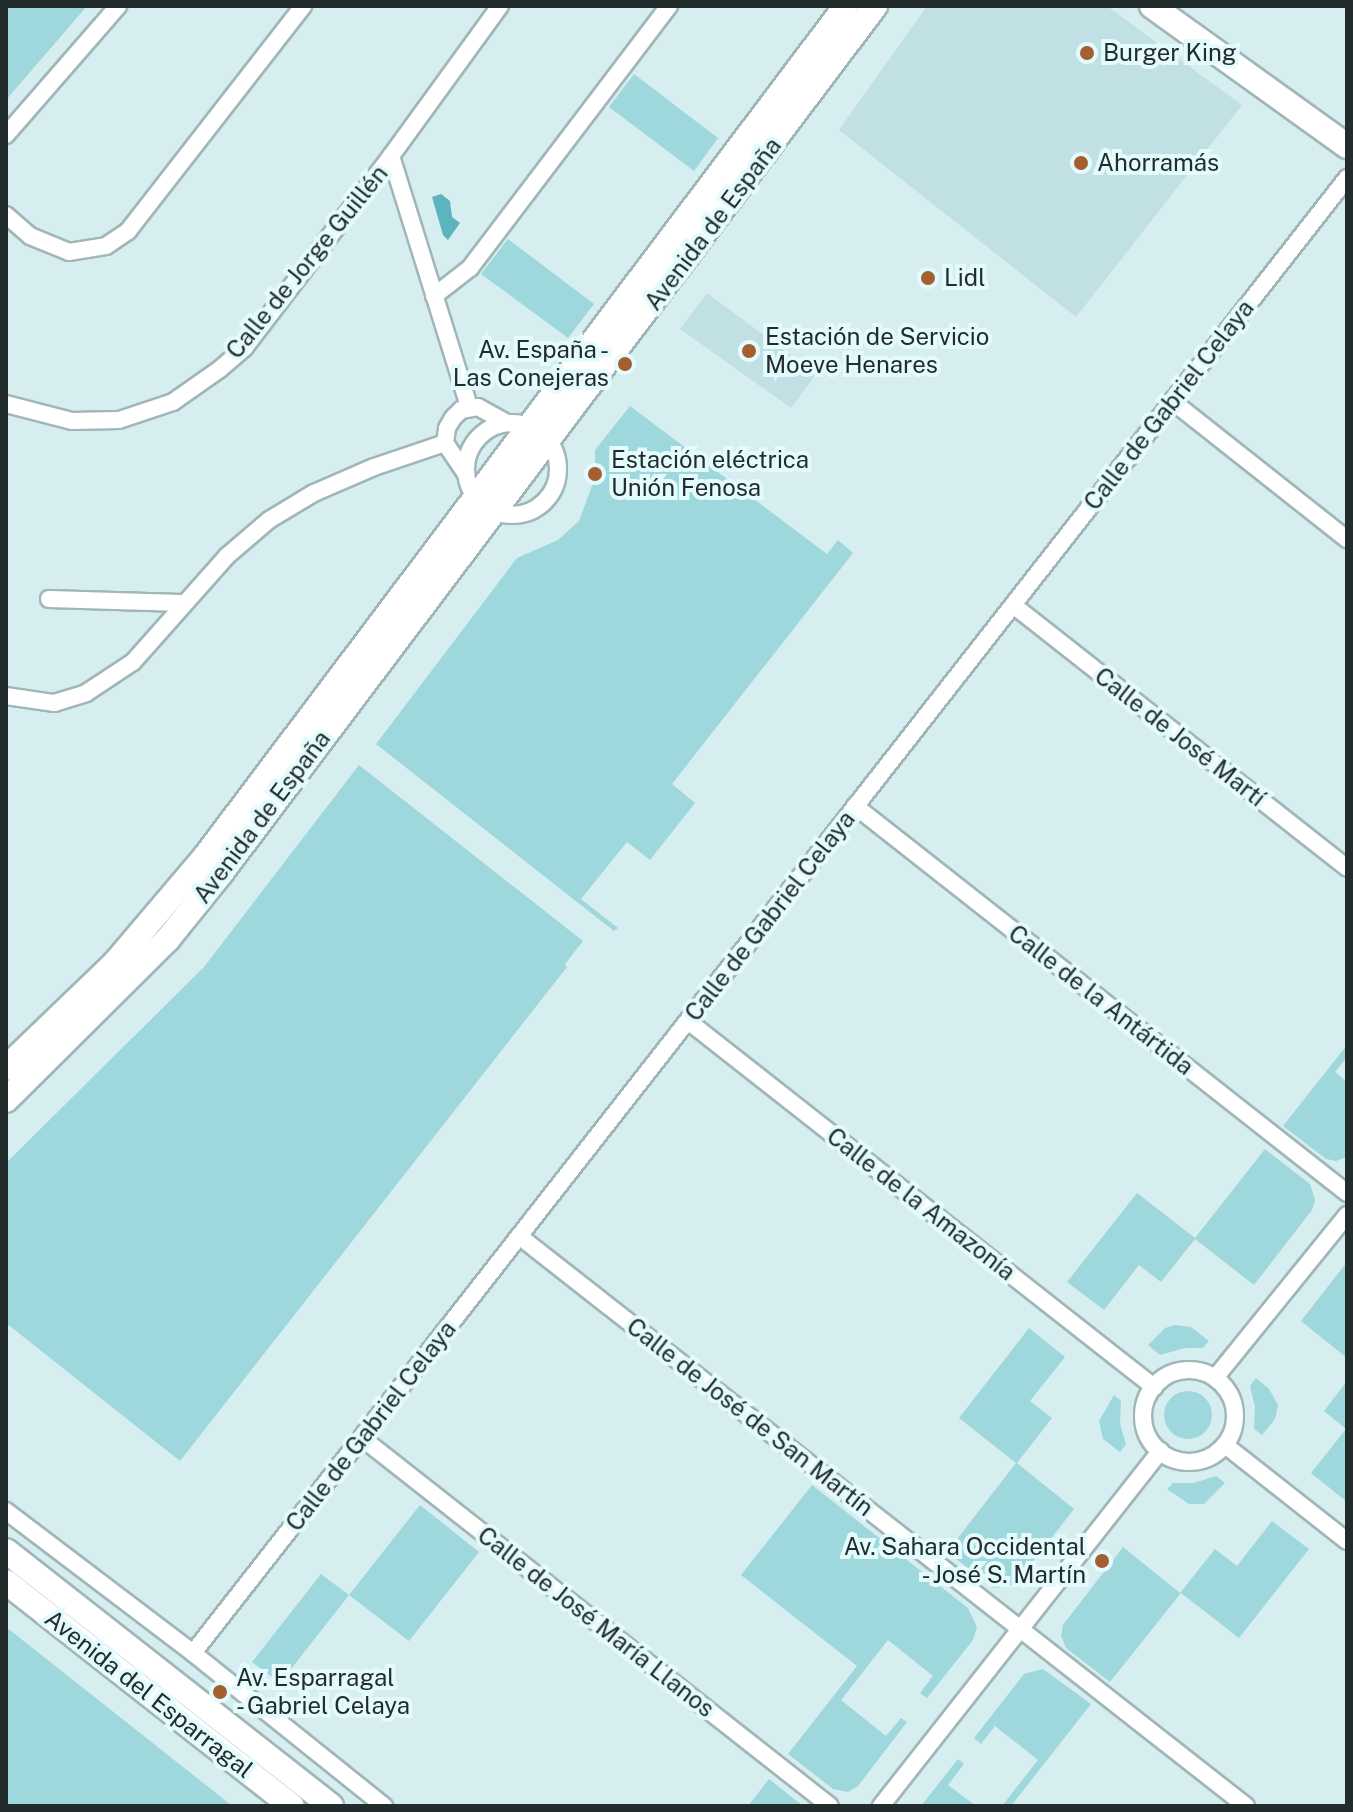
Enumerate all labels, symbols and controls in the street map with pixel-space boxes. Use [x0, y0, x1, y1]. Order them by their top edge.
place label: Burger King [1103, 39, 1237, 67]
marker: Burger King [1078, 44, 1096, 62]
street label: Avenida de España [639, 132, 787, 316]
place label: Ahorramás [1097, 149, 1219, 177]
marker: Ahorramás [1072, 154, 1090, 172]
street label: Calle de Jorge Guillén [220, 159, 394, 365]
place label: Lidl [944, 264, 986, 292]
marker: Lidl [919, 269, 937, 287]
street label: Calle de Gabriel Celaya [1078, 294, 1260, 516]
place label: Estación de Servicio Moeve Henares [765, 323, 990, 379]
place label: Av. España - Las Conejeras [453, 336, 609, 392]
marker: Estación de Servicio Moeve Henares [740, 342, 758, 360]
marker: Av. España - Las Conejeras [616, 355, 634, 373]
place label: Estación eléctrica Unión Fenosa [611, 446, 809, 502]
marker: Estación eléctrica Unión Fenosa [586, 465, 604, 483]
street label: Calle de José Martí [1089, 661, 1271, 813]
street label: Avenida de España [188, 725, 336, 909]
street label: Calle de Gabriel Celaya [679, 805, 861, 1027]
street label: Calle de la Antártida [1003, 919, 1199, 1081]
street label: Calle de la Amazonía [821, 1121, 1021, 1287]
street label: Calle de José de San Martín [621, 1311, 879, 1523]
street label: Calle de Gabriel Celaya [280, 1315, 462, 1537]
street label: Calle de José María Llanos [472, 1520, 720, 1724]
place label: Av. Sahara Occidental - José S. Martín [844, 1533, 1086, 1589]
marker: Av. Sahara Occidental - José S. Martín [1093, 1552, 1111, 1570]
street label: Avenida del Esparragal [39, 1604, 259, 1784]
place label: Av. Esparragal - Gabriel Celaya [236, 1664, 414, 1720]
marker: Av. Esparragal - Gabriel Celaya [211, 1683, 229, 1701]

